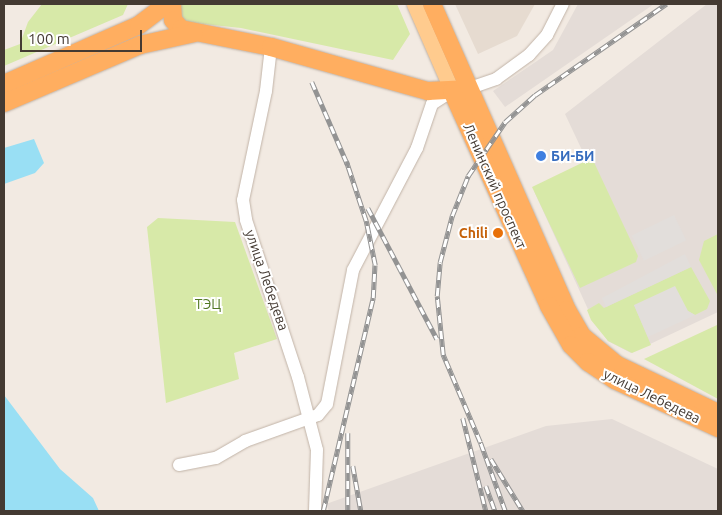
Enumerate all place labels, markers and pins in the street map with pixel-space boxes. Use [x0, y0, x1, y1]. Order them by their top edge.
place label: БИ-БИ [551, 148, 594, 164]
marker: БИ-БИ [535, 150, 547, 162]
place label: Chili [459, 225, 488, 241]
marker: Chili [492, 227, 504, 239]

